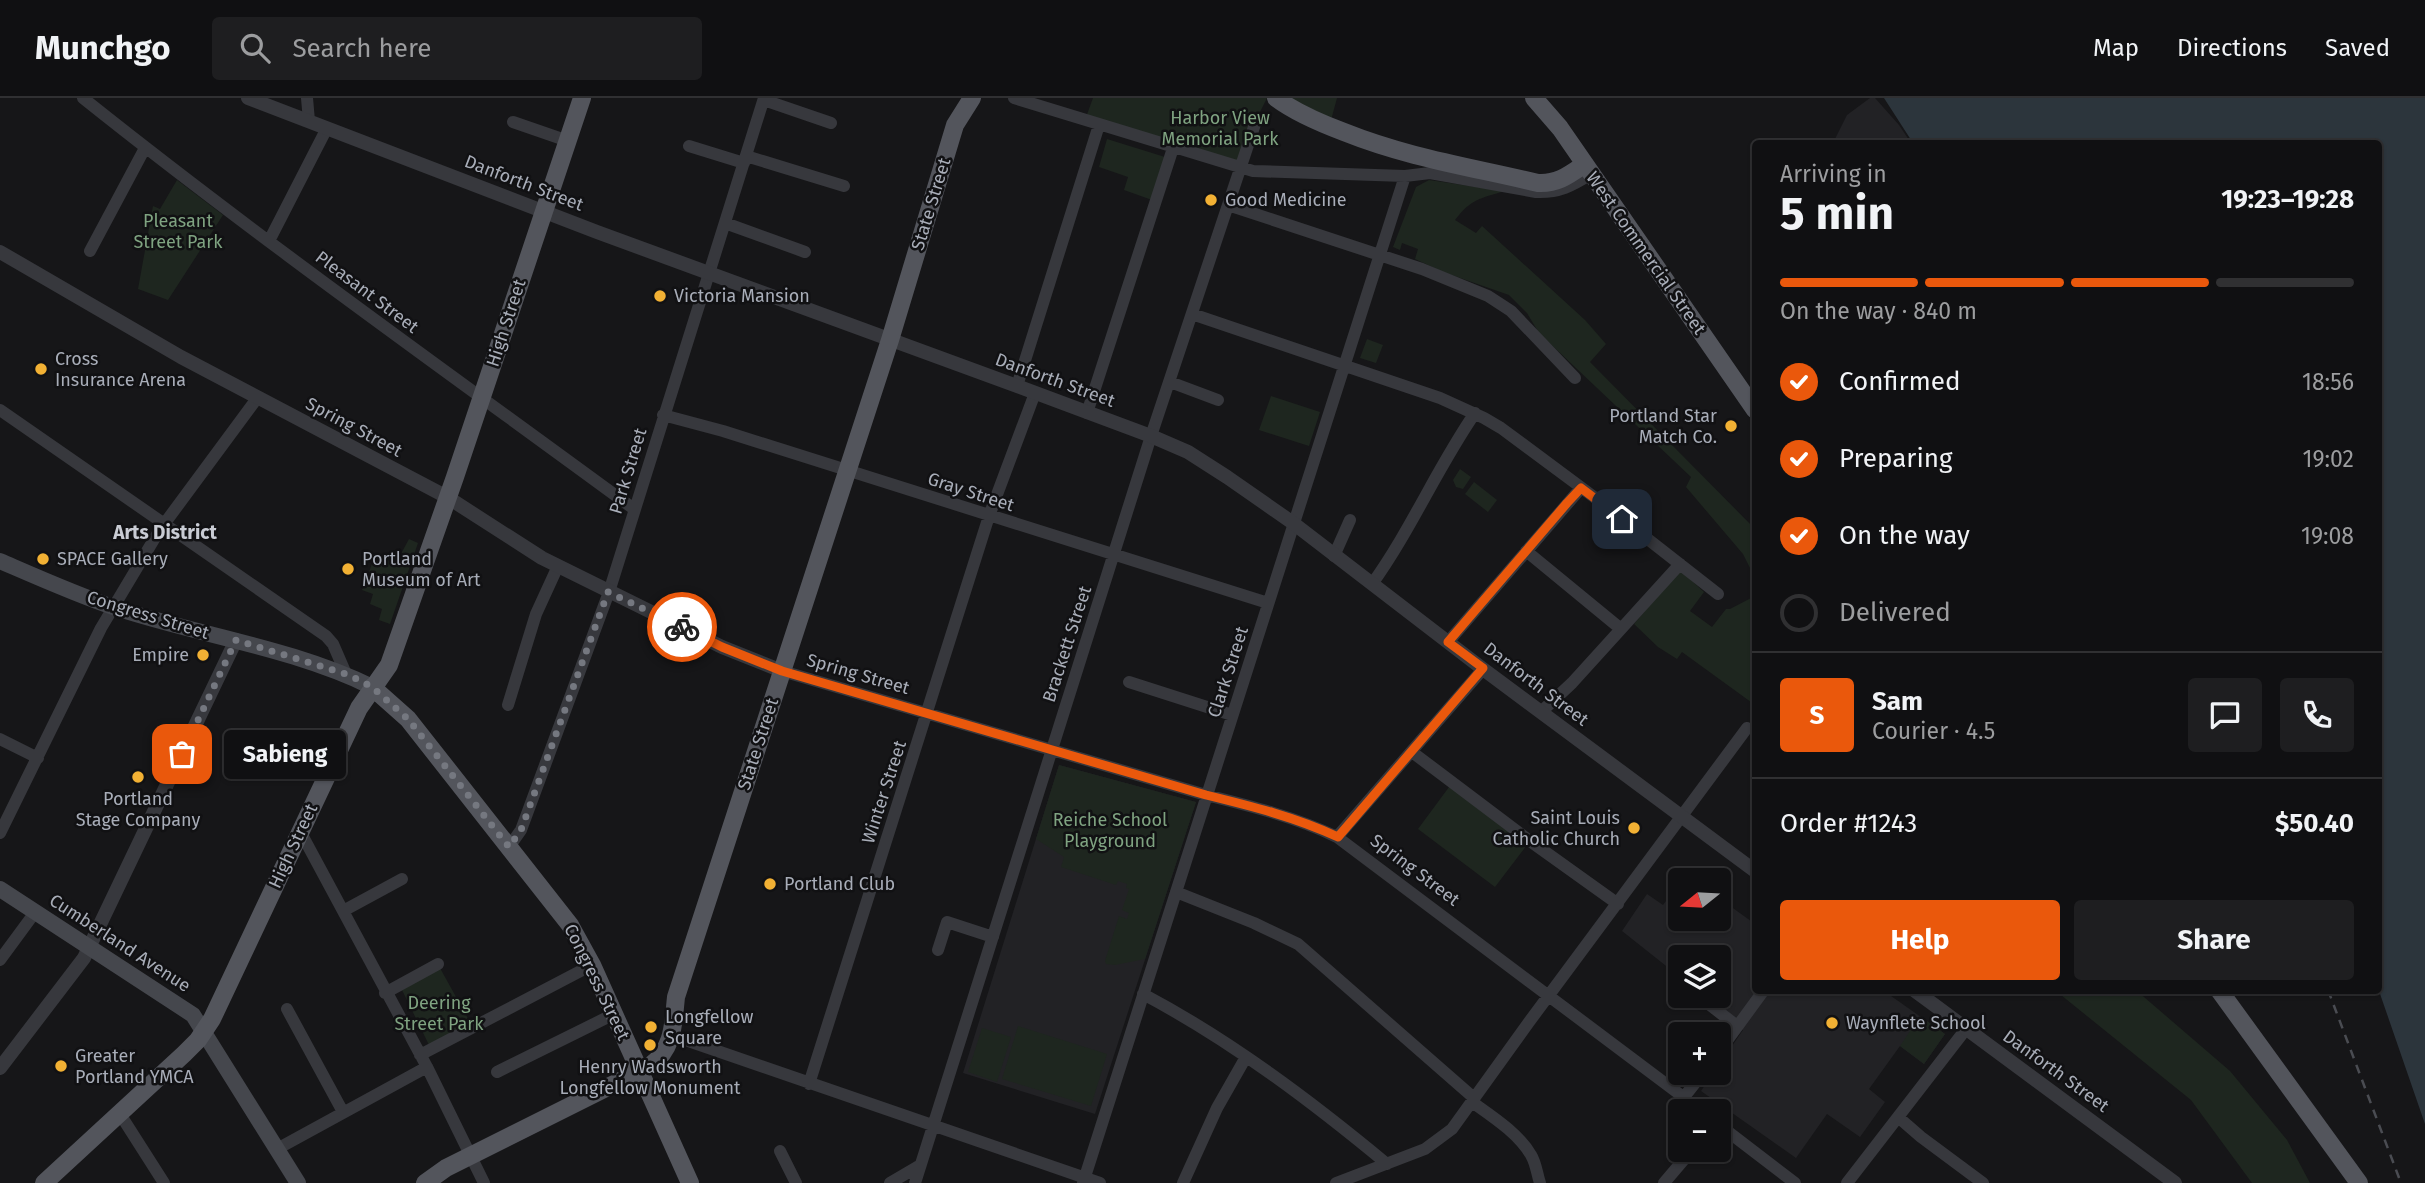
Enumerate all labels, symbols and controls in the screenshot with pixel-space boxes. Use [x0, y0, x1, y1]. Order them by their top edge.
search box [212, 17, 702, 80]
text: Munchgo [35, 28, 170, 68]
icon: search [236, 29, 274, 67]
text: Search here [292, 33, 431, 64]
text: Map [2093, 34, 2139, 62]
text: Directions [2177, 34, 2287, 62]
text: Saved [2325, 34, 2390, 62]
park label: Harbor View Memorial Park [1162, 107, 1279, 150]
street label: Danforth Street [461, 150, 587, 216]
street label: State Street [907, 155, 956, 253]
text: Arriving in [1780, 160, 1887, 188]
street label: West Commercial Street [1581, 167, 1711, 339]
text: 19:23–19:28 [2221, 184, 2354, 215]
text: 5 min [1780, 186, 1894, 241]
place label: Good Medicine [1225, 189, 1347, 211]
marker: Good Medicine [1203, 192, 1219, 208]
park label: Pleasant Street Park [133, 210, 223, 253]
street label: Pleasant Street [311, 246, 423, 338]
street label: High Street [482, 276, 531, 370]
place label: Victoria Mansion [674, 285, 810, 307]
marker: Victoria Mansion [652, 288, 668, 304]
text: On the way · 840 m [1780, 297, 1977, 325]
place label: Cross Insurance Arena [55, 348, 186, 391]
street label: Danforth Street [992, 348, 1118, 412]
marker: Cross Insurance Arena [33, 361, 49, 377]
icon: check [1780, 363, 1818, 401]
text: Confirmed [1839, 366, 1960, 397]
text: 18:56 [2302, 368, 2354, 396]
street label: Spring Street [302, 392, 406, 462]
place label: Portland Star Match Co. [1609, 405, 1717, 448]
marker: Portland Star Match Co. [1723, 418, 1739, 434]
street label: Park Street [604, 425, 652, 517]
icon: check [1780, 440, 1818, 478]
text: Preparing [1839, 443, 1952, 474]
text: 19:02 [2303, 445, 2354, 473]
street label: Gray Street [925, 468, 1018, 516]
pin [1592, 489, 1652, 549]
icon: home [1603, 500, 1641, 538]
icon: check [1780, 517, 1818, 555]
text: On the way [1839, 520, 1970, 551]
district label: Arts District [112, 521, 217, 544]
text: 19:08 [2301, 522, 2354, 550]
place label: SPACE Gallery [57, 548, 168, 570]
place label: Portland Museum of Art [362, 548, 481, 591]
marker: SPACE Gallery [35, 551, 51, 567]
marker: Portland Museum of Art [340, 561, 356, 577]
street label: Brackett Street [1038, 583, 1096, 705]
street label: Congress Street [84, 586, 212, 644]
courier [647, 592, 717, 662]
text: Delivered [1839, 597, 1951, 628]
icon: bike [663, 608, 701, 646]
street label: Clark Street [1203, 623, 1253, 720]
street label: Danforth Street [1479, 637, 1593, 731]
place label: Empire [132, 644, 189, 666]
marker: Empire [195, 647, 211, 663]
street label: Spring Street [804, 649, 912, 699]
button: chat [2188, 678, 2262, 752]
button: phone [2280, 678, 2354, 752]
text: Sam [1872, 686, 1923, 717]
street label: State Street [733, 695, 783, 793]
text: S [1810, 700, 1824, 731]
text: Courier · 4.5 [1872, 717, 1995, 745]
pin [152, 724, 212, 784]
callout: Sabieng [224, 730, 346, 778]
icon: bag [163, 735, 201, 773]
street label: Winter Street [857, 737, 911, 846]
text: Sabieng [243, 740, 327, 768]
marker: Portland Stage Company [130, 769, 146, 785]
place label: Portland Stage Company [76, 788, 200, 831]
street label: High Street [264, 800, 322, 892]
place label: Saint Louis Catholic Church [1493, 807, 1620, 850]
text: Order #1243 [1780, 808, 1917, 839]
text: $50.40 [2275, 808, 2354, 839]
park label: Reiche School Playground [1053, 809, 1167, 852]
marker: Saint Louis Catholic Church [1626, 820, 1642, 836]
street label: Spring Street [1366, 829, 1464, 911]
north arrow [1668, 868, 1731, 931]
map controls [1668, 868, 1731, 1162]
place label: Portland Club [784, 873, 895, 895]
marker: Portland Club [762, 876, 778, 892]
street label: Cumberland Avenue [45, 889, 195, 997]
button: Help [1780, 900, 2060, 980]
button: Share [2074, 900, 2354, 980]
street label: Congress Street [559, 920, 635, 1044]
button: layers [1668, 945, 1731, 1008]
park label: Deering Street Park [394, 992, 484, 1035]
place label: Longfellow Square [665, 1006, 754, 1049]
place label: Waynflete School [1846, 1012, 1986, 1034]
marker: Waynflete School [1824, 1015, 1840, 1031]
marker: Longfellow Square [643, 1019, 659, 1035]
button: + [1668, 1022, 1731, 1085]
street label: Danforth Street [1999, 1025, 2114, 1117]
marker: Henry Wadsworth Longfellow Monument [642, 1037, 658, 1053]
place label: Greater Portland YMCA [75, 1045, 194, 1088]
place label: Henry Wadsworth Longfellow Monument [559, 1056, 741, 1099]
marker: Greater Portland YMCA [53, 1058, 69, 1074]
button: − [1668, 1099, 1731, 1162]

